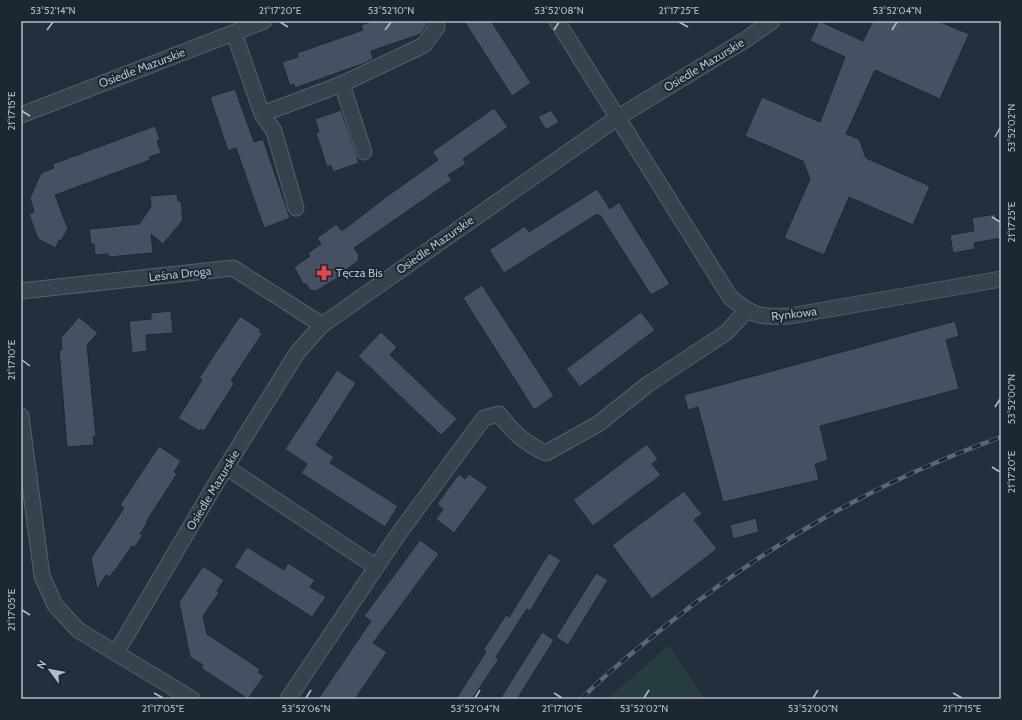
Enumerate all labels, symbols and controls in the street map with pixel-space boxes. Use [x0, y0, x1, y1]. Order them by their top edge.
text: 53°52'14"N [30, 4, 76, 17]
text: 21°17'20"E [259, 4, 302, 17]
text: 53°52'10"N [368, 4, 414, 17]
text: 53°52'08"N [534, 4, 584, 17]
text: 21°17'25"E [659, 4, 700, 17]
text: 53°52'04"N [872, 4, 922, 17]
street label: Osiedle Mazurskie [661, 35, 747, 95]
street label: Osiedle Mazurskie [97, 44, 187, 91]
text: 21°17'15"E [5, 91, 18, 130]
text: 53°52'02"N [1005, 104, 1018, 152]
text: 21°17'25"E [1005, 201, 1018, 242]
street label: Osiedle Mazurskie [393, 212, 476, 277]
street label: Leśna Droga [148, 263, 212, 284]
pharmacy icon: Tęcza Bis [315, 264, 333, 282]
place label: Tęcza Bis [336, 265, 383, 280]
street label: Rynkowa [770, 303, 818, 324]
text: 21°17'10"E [5, 339, 18, 380]
text: 53°52'00"N [1005, 374, 1018, 424]
street label: Osiedle Mazurskie [183, 447, 243, 533]
text: 21°17'20"E [1005, 450, 1018, 493]
text: 21°17'05"E [5, 588, 18, 631]
north arrow [30, 650, 70, 690]
text: N [34, 658, 50, 672]
text: 21°17'05"E [142, 702, 185, 715]
text: 53°52'06"N [281, 702, 331, 715]
text: 53°52'04"N [450, 702, 500, 715]
text: 21°17'10"E [542, 702, 583, 715]
text: 53°52'02"N [620, 702, 668, 715]
text: 53°52'00"N [788, 702, 838, 715]
text: 21°17'15"E [943, 702, 982, 715]

